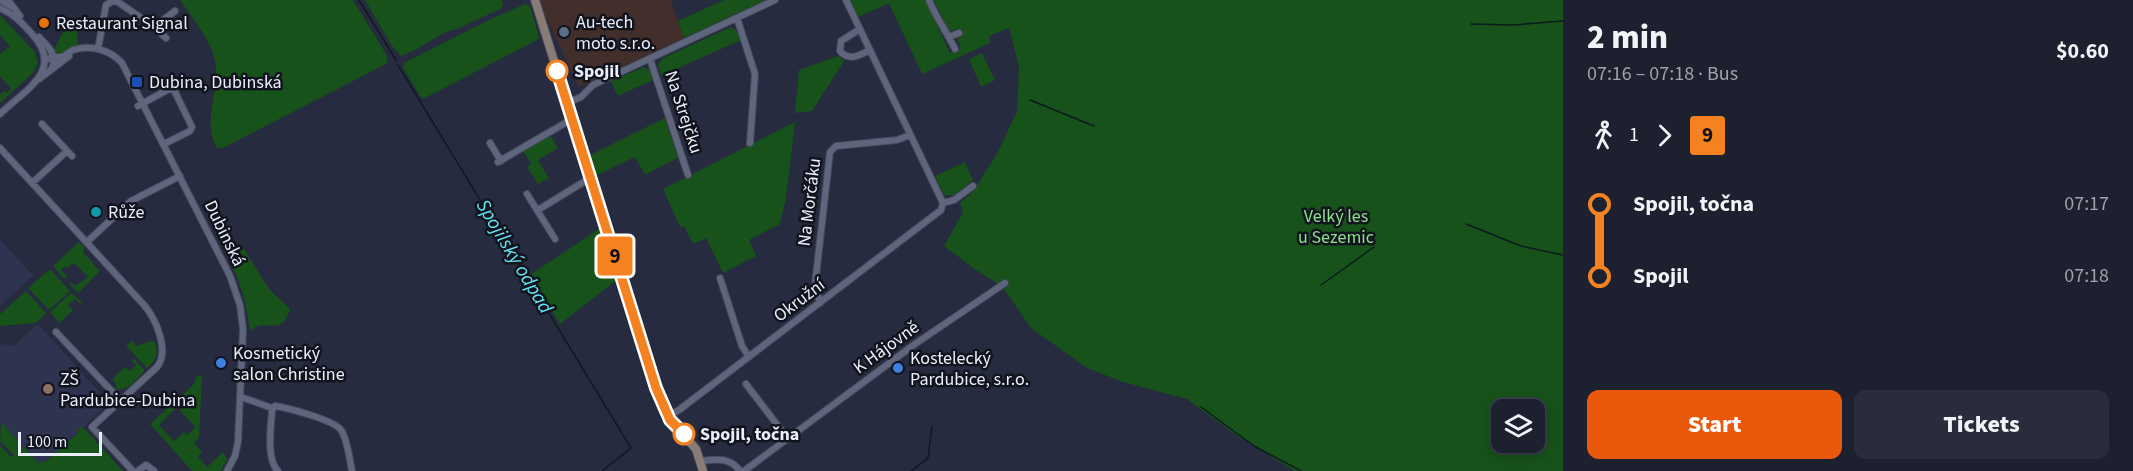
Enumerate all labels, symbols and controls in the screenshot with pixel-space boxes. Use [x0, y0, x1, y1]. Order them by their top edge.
place label: Au-tech moto s.r.o. [576, 10, 655, 56]
place label: Restaurant Signal [56, 11, 188, 36]
text: 2 min [1587, 14, 1668, 61]
marker: Restaurant Signal [37, 16, 51, 30]
marker: Au-tech moto s.r.o. [557, 25, 571, 39]
text: $0.60 [2056, 35, 2109, 67]
place label: Spojil [574, 59, 619, 84]
marker: Spojil [546, 60, 568, 82]
text: 07:16 – 07:18 · Bus [1587, 60, 1738, 88]
street label: Na Strejčku [658, 68, 709, 157]
place label: Dubina, Dubinská [149, 70, 282, 95]
marker: Dubina, Dubinská [130, 75, 144, 89]
icon: walk [1587, 119, 1620, 152]
icon: forward [1648, 119, 1681, 152]
text: 9 [1702, 120, 1713, 150]
text: 1 [1629, 121, 1639, 149]
street label: Na Morčáku [792, 156, 827, 248]
text: Spojil, točna [1633, 188, 1754, 220]
text: 07:17 [2064, 190, 2109, 218]
water label: Spojilský odpad [469, 194, 560, 320]
street label: Dubinská [198, 196, 251, 270]
place label: Růže [108, 200, 145, 225]
park label: Velký les u Sezemic [1298, 204, 1374, 250]
marker: Růže [89, 205, 103, 219]
line badge: 9 [596, 236, 634, 276]
text: 9 [609, 241, 621, 271]
text: Spojil [1633, 260, 1689, 292]
text: 07:18 [2064, 262, 2109, 290]
street label: Okružní [768, 272, 831, 328]
street label: K Hájovně [848, 315, 924, 380]
place label: Kosmetický salon Christine [233, 341, 345, 387]
place label: Kostelecký Pardubice, s.r.o. [910, 346, 1029, 392]
marker: Kosmetický salon Christine [214, 356, 228, 370]
marker: Kostelecký Pardubice, s.r.o. [891, 361, 905, 375]
place label: ZŠ Pardubice-Dubina [60, 367, 195, 413]
marker: ZŠ Pardubice-Dubina [41, 382, 55, 396]
button: Start [1587, 390, 1842, 459]
button: Tickets [1854, 390, 2109, 459]
map controls [1491, 399, 1545, 453]
button: layers [1491, 399, 1545, 453]
place label: Spojil, točna [700, 422, 799, 447]
marker: Spojil, točna [673, 423, 695, 445]
scale bar [18, 429, 102, 456]
text: 100 m [27, 431, 67, 453]

